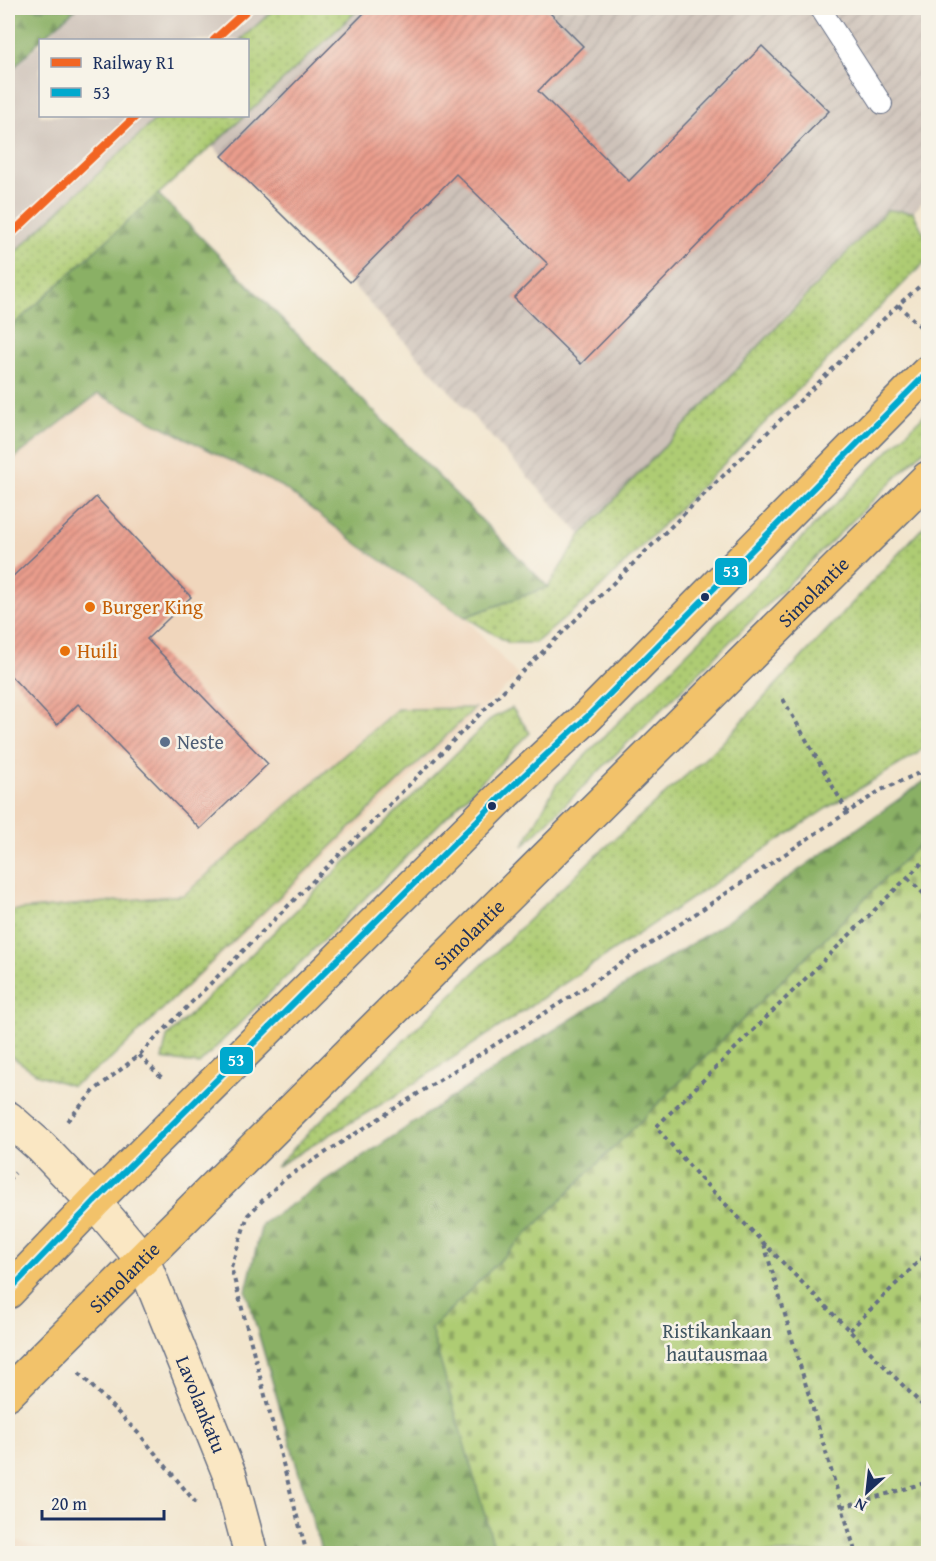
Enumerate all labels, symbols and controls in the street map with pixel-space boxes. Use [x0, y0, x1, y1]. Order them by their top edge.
legend [39, 39, 249, 117]
text: Railway R1 [93, 49, 175, 76]
text: 53 [93, 79, 110, 106]
street label: Simolantie [771, 549, 855, 634]
line badge: 53 [714, 557, 748, 586]
text: 53 [723, 559, 739, 583]
unlabelled marker [699, 591, 711, 603]
place label: Burger King [102, 592, 203, 621]
marker: Burger King [83, 600, 97, 614]
place label: Huili [77, 636, 118, 665]
marker: Huili [58, 644, 72, 658]
place label: Neste [177, 727, 224, 756]
marker: Neste [158, 735, 172, 749]
unlabelled marker [486, 800, 498, 812]
street label: Simolantie [426, 892, 511, 976]
line badge: 53 [219, 1046, 254, 1075]
text: 53 [228, 1048, 244, 1072]
street label: Simolantie [82, 1235, 166, 1319]
park label: Ristikankaan hautausmaa [663, 1316, 771, 1368]
street label: Lavolankatu [169, 1351, 234, 1457]
north arrow [837, 1462, 897, 1522]
scale bar [42, 1483, 164, 1521]
text: 20 m [51, 1490, 87, 1517]
text: N [850, 1492, 870, 1518]

